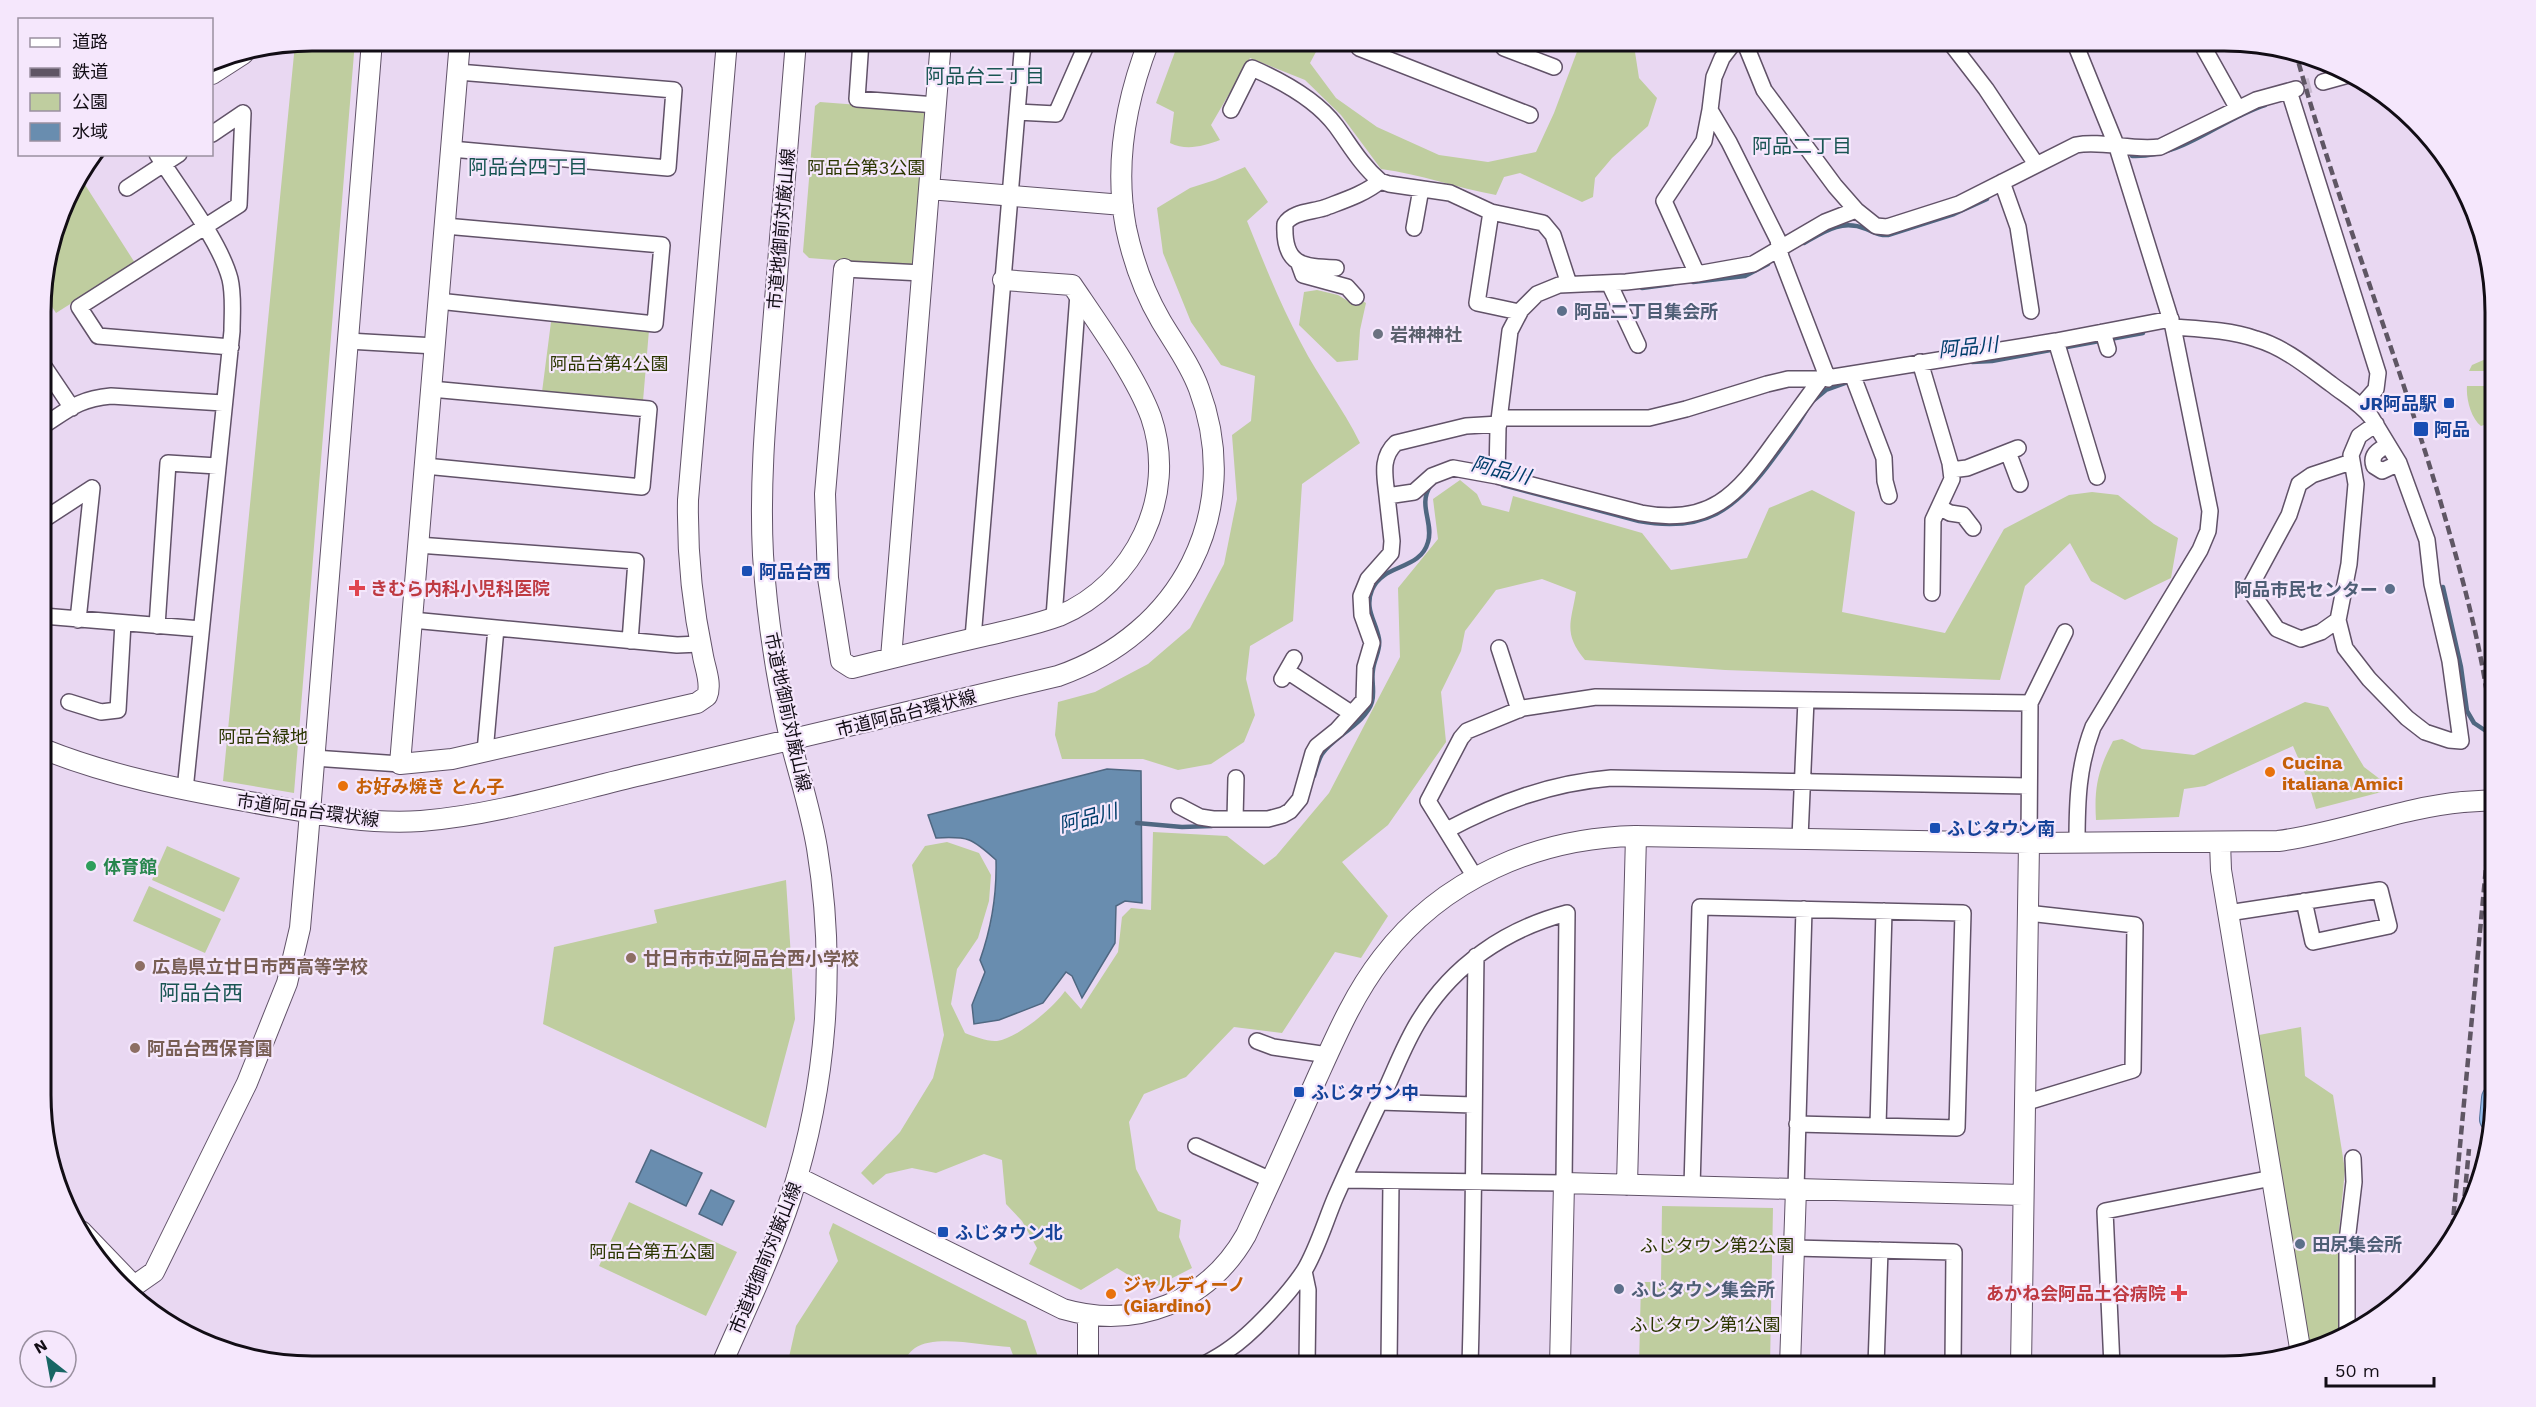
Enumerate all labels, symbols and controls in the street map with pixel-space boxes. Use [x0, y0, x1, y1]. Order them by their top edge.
legend [18, 18, 213, 156]
text: 道路 [72, 31, 108, 52]
text: 鉄道 [72, 61, 108, 82]
district label: 阿品台三丁目 [925, 64, 1045, 88]
text: 公園 [72, 91, 108, 112]
text: 水域 [72, 121, 108, 142]
district label: 阿品二丁目 [1752, 134, 1852, 158]
street label: 市道地御前対厳山線 [763, 147, 799, 311]
district label: 阿品台四丁目 [468, 155, 588, 179]
park label: 阿品台第3公園 [807, 157, 925, 178]
place label: 阿品二丁目集会所 [1574, 301, 1718, 322]
marker: 阿品二丁目集会所 [1555, 304, 1569, 318]
place label: 岩神神社 [1390, 324, 1462, 345]
marker: 岩神神社 [1371, 327, 1385, 341]
water label: 阿品川 [1937, 332, 2001, 362]
park label: 阿品台第4公園 [550, 353, 669, 374]
place label: JR阿品駅 [2359, 393, 2437, 414]
marker: JR阿品駅 [2442, 396, 2456, 410]
place label: 阿品 [2434, 419, 2470, 440]
marker: 阿品 [2412, 420, 2430, 438]
water label: 阿品川 [1469, 451, 1535, 489]
place label: 阿品台西 [759, 561, 831, 582]
marker: 阿品台西 [740, 564, 754, 578]
place label: きむら内科小児科医院 [370, 578, 550, 599]
marker: きむら内科小児科医院 [348, 579, 366, 597]
place label: 阿品市民センター [2234, 579, 2378, 600]
marker: 阿品市民センター [2383, 582, 2397, 596]
street label: 市道地御前対厳山線 [761, 631, 815, 793]
street label: 市道阿品台環状線 [834, 685, 978, 741]
park label: 阿品台緑地 [218, 726, 308, 747]
place label: Cucina italiana Amici [2282, 752, 2403, 794]
marker: Cucina italiana Amici [2263, 765, 2277, 779]
place label: お好み焼き とん子 [355, 776, 504, 797]
marker: お好み焼き とん子 [336, 779, 350, 793]
street label: 市道阿品台環状線 [235, 790, 381, 830]
water label: 阿品川 [1056, 798, 1122, 837]
place label: ふじタウン南 [1947, 818, 2055, 839]
marker: ふじタウン南 [1928, 821, 1942, 835]
place label: 体育館 [103, 856, 157, 877]
marker: 体育館 [84, 859, 98, 873]
place label: 廿日市市立阿品台西小学校 [643, 948, 859, 969]
marker: 廿日市市立阿品台西小学校 [624, 951, 638, 965]
place label: 広島県立廿日市西高等学校 [152, 956, 368, 977]
marker: 広島県立廿日市西高等学校 [133, 959, 147, 973]
district label: 阿品台西 [159, 980, 243, 1005]
place label: 阿品台西保育園 [147, 1038, 273, 1059]
marker: 阿品台西保育園 [128, 1041, 142, 1055]
place label: ふじタウン中 [1311, 1082, 1419, 1103]
marker: ふじタウン中 [1292, 1085, 1306, 1099]
street label: 市道地御前対厳山線 [725, 1179, 805, 1337]
place label: ふじタウン北 [955, 1222, 1063, 1243]
marker: ふじタウン北 [936, 1225, 950, 1239]
place label: 田尻集会所 [2312, 1234, 2402, 1255]
park label: ふじタウン第2公園 [1640, 1235, 1794, 1256]
marker: 田尻集会所 [2293, 1237, 2307, 1251]
park label: 阿品台第五公園 [589, 1241, 715, 1262]
place label: ジャルディーノ (Giardino) [1123, 1274, 1246, 1316]
place label: ふじタウン集会所 [1631, 1279, 1775, 1300]
marker: ふじタウン集会所 [1612, 1282, 1626, 1296]
place label: あかね会阿品土谷病院 [1986, 1283, 2166, 1304]
marker: あかね会阿品土谷病院 [2170, 1284, 2188, 1302]
marker: ジャルディーノ (Giardino) [1104, 1287, 1118, 1301]
park label: ふじタウン第1公園 [1629, 1314, 1781, 1335]
north arrow [18, 1329, 78, 1389]
text: N [31, 1335, 51, 1358]
scale bar [2326, 1350, 2434, 1388]
text: 50 m [2335, 1360, 2380, 1381]

